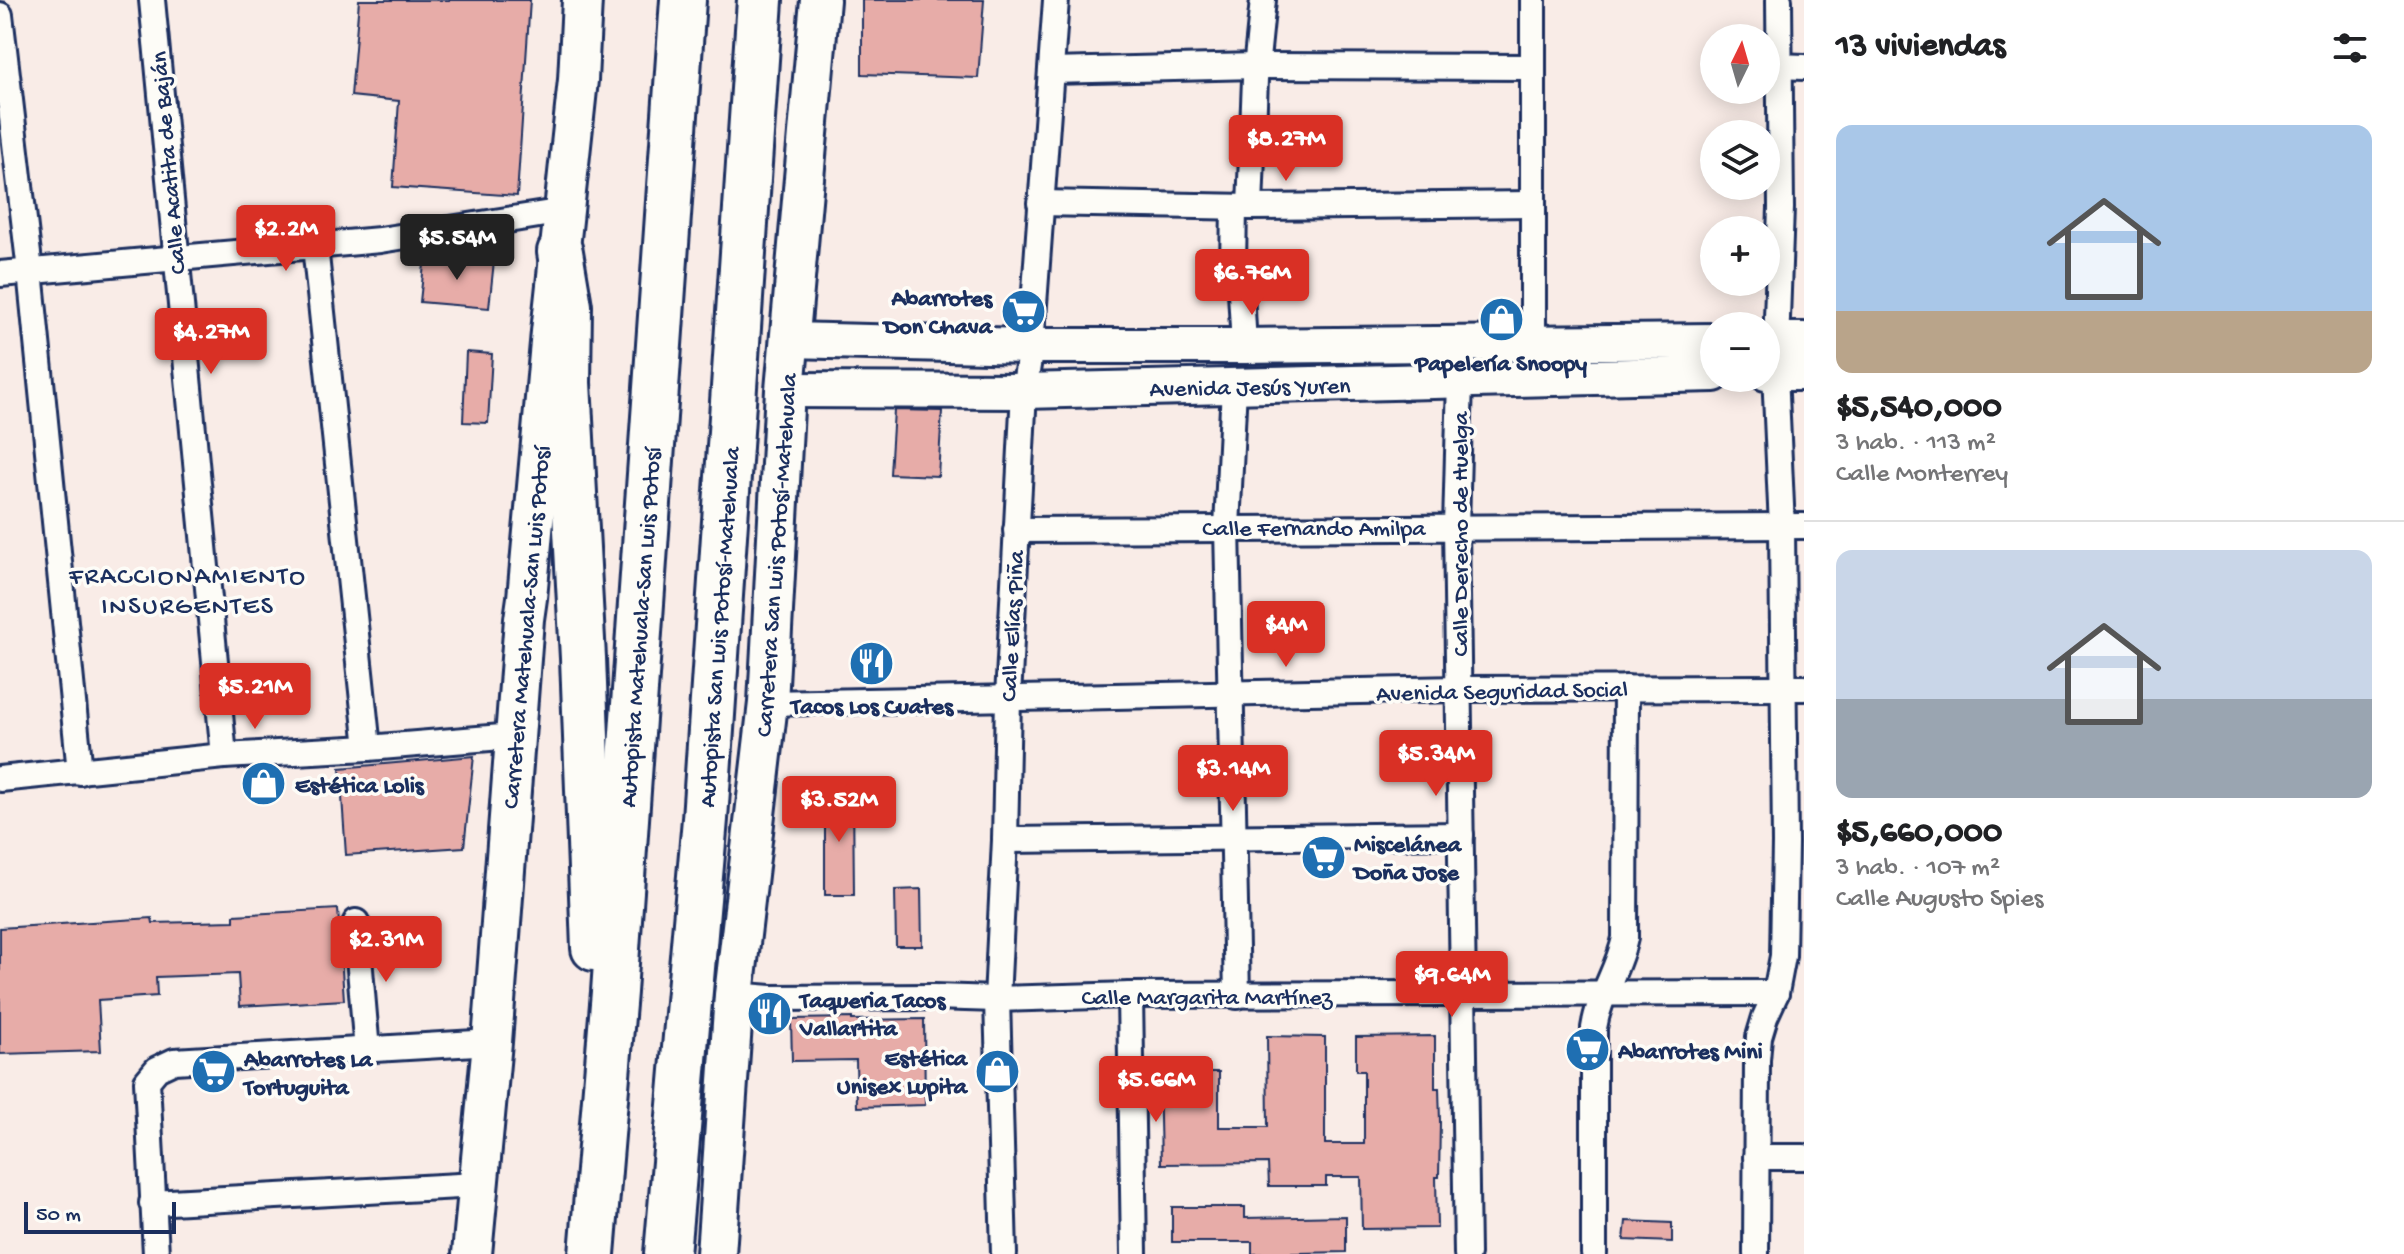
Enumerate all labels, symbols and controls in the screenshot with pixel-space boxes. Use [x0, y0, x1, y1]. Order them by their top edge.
north arrow [1700, 24, 1780, 104]
map controls [1700, 24, 1780, 392]
icon: filters [2328, 26, 2372, 70]
text: 13 viviendas [1836, 28, 2005, 68]
street label: Calle Acatita de Baján [146, 49, 195, 275]
pin: $8.27M [1221, 115, 1351, 183]
button: layers [1700, 120, 1780, 200]
text: $8.27M [1247, 125, 1325, 156]
icon: home [2032, 177, 2176, 321]
pin: $2.2M [230, 205, 342, 273]
pin: $5.54M [392, 214, 522, 282]
text: $2.2M [254, 215, 318, 246]
button: + [1700, 216, 1780, 296]
text: $5.54M [418, 224, 496, 255]
pin: $6.76M [1187, 249, 1317, 317]
text: $6.76M [1213, 259, 1291, 290]
place label: Abarrotes Don Chava [882, 286, 994, 343]
supermarket icon: Abarrotes Don Chava [999, 287, 1047, 335]
shop icon: Papelería Snoopy [1477, 296, 1525, 344]
pin: $4.27M [146, 308, 276, 376]
button: − [1700, 312, 1780, 392]
text: $4.27M [173, 318, 249, 349]
place label: Papelería Snoopy [1413, 351, 1587, 380]
street label: Carretera San Luis Potosí-Matehuala [751, 372, 806, 738]
street label: Avenida Jesús Yuren [1149, 373, 1351, 406]
text: $5,540,000 [1836, 389, 2002, 429]
street label: Calle Derecho de Huelga [1448, 411, 1477, 656]
text: 3 hab. · 113 m² [1836, 429, 1996, 460]
street label: Carretera Matehuala-San Luis Potosí [498, 444, 559, 810]
street label: Autopista Matehuala-San Luis Potosí [615, 445, 670, 809]
street label: Autopista San Luis Potosí-Matehuala [694, 445, 749, 809]
text: Calle Monterrey [1836, 460, 2008, 491]
street label: Calle Fernando Amilpa [1202, 516, 1426, 545]
street label: Calle Elías Piña [996, 549, 1033, 703]
district label: FRACCIONAMIENTO INSURGENTES [68, 563, 307, 624]
pin: $4M [1247, 601, 1325, 669]
icon: home [2032, 602, 2176, 746]
text: $4M [1265, 611, 1307, 642]
restaurant icon: Tacos Los Cuates [848, 639, 896, 687]
pin: $5.21M [190, 663, 320, 731]
text: $5.21M [218, 673, 292, 704]
street label: Avenida Seguridad Social [1376, 677, 1628, 710]
place label: Tacos Los Cuates [789, 694, 954, 723]
pin: $5.34M [1371, 730, 1501, 798]
text: $5.34M [1397, 740, 1475, 771]
pin: $3.14M [1168, 745, 1298, 813]
text: $3.14M [1196, 755, 1270, 786]
shop icon: Estética Lolis [240, 760, 288, 808]
place label: Estética Lolis [295, 773, 425, 802]
pin: $3.52M [774, 776, 904, 844]
text: $3.52M [800, 786, 878, 817]
text: $5,660,000 [1836, 814, 2002, 854]
place label: Miscelánea Doña Jose [1352, 832, 1463, 889]
supermarket icon: Miscelánea Doña Jose [1299, 833, 1347, 881]
text: 3 hab. · 107 m² [1836, 854, 2000, 885]
text: Calle Augusto Spies [1836, 885, 2043, 916]
pin: $2.31M [321, 916, 451, 984]
text: $2.31M [349, 926, 423, 957]
pin: $9.64M [1387, 951, 1517, 1019]
text: $9.64M [1414, 961, 1490, 992]
street label: Calle Margarita Martínez [1082, 985, 1334, 1014]
place label: Taqueria Tacos Vallartita [798, 988, 946, 1045]
restaurant icon: Taqueria Tacos Vallartita [745, 989, 793, 1037]
supermarket icon: Abarrotes Mini [1563, 1026, 1611, 1074]
place label: Abarrotes Mini [1617, 1039, 1763, 1068]
place label: Estética Unisex Lupita [837, 1046, 969, 1103]
place label: Abarrotes La Tortuguita [242, 1047, 374, 1104]
shop icon: Estética Unisex Lupita [974, 1047, 1022, 1095]
supermarket icon: Abarrotes La Tortuguita [189, 1048, 237, 1096]
pin: $5.66M [1091, 1056, 1221, 1124]
text: $5.66M [1117, 1066, 1195, 1097]
scale bar [24, 1198, 176, 1234]
text: 50 m [36, 1203, 81, 1229]

